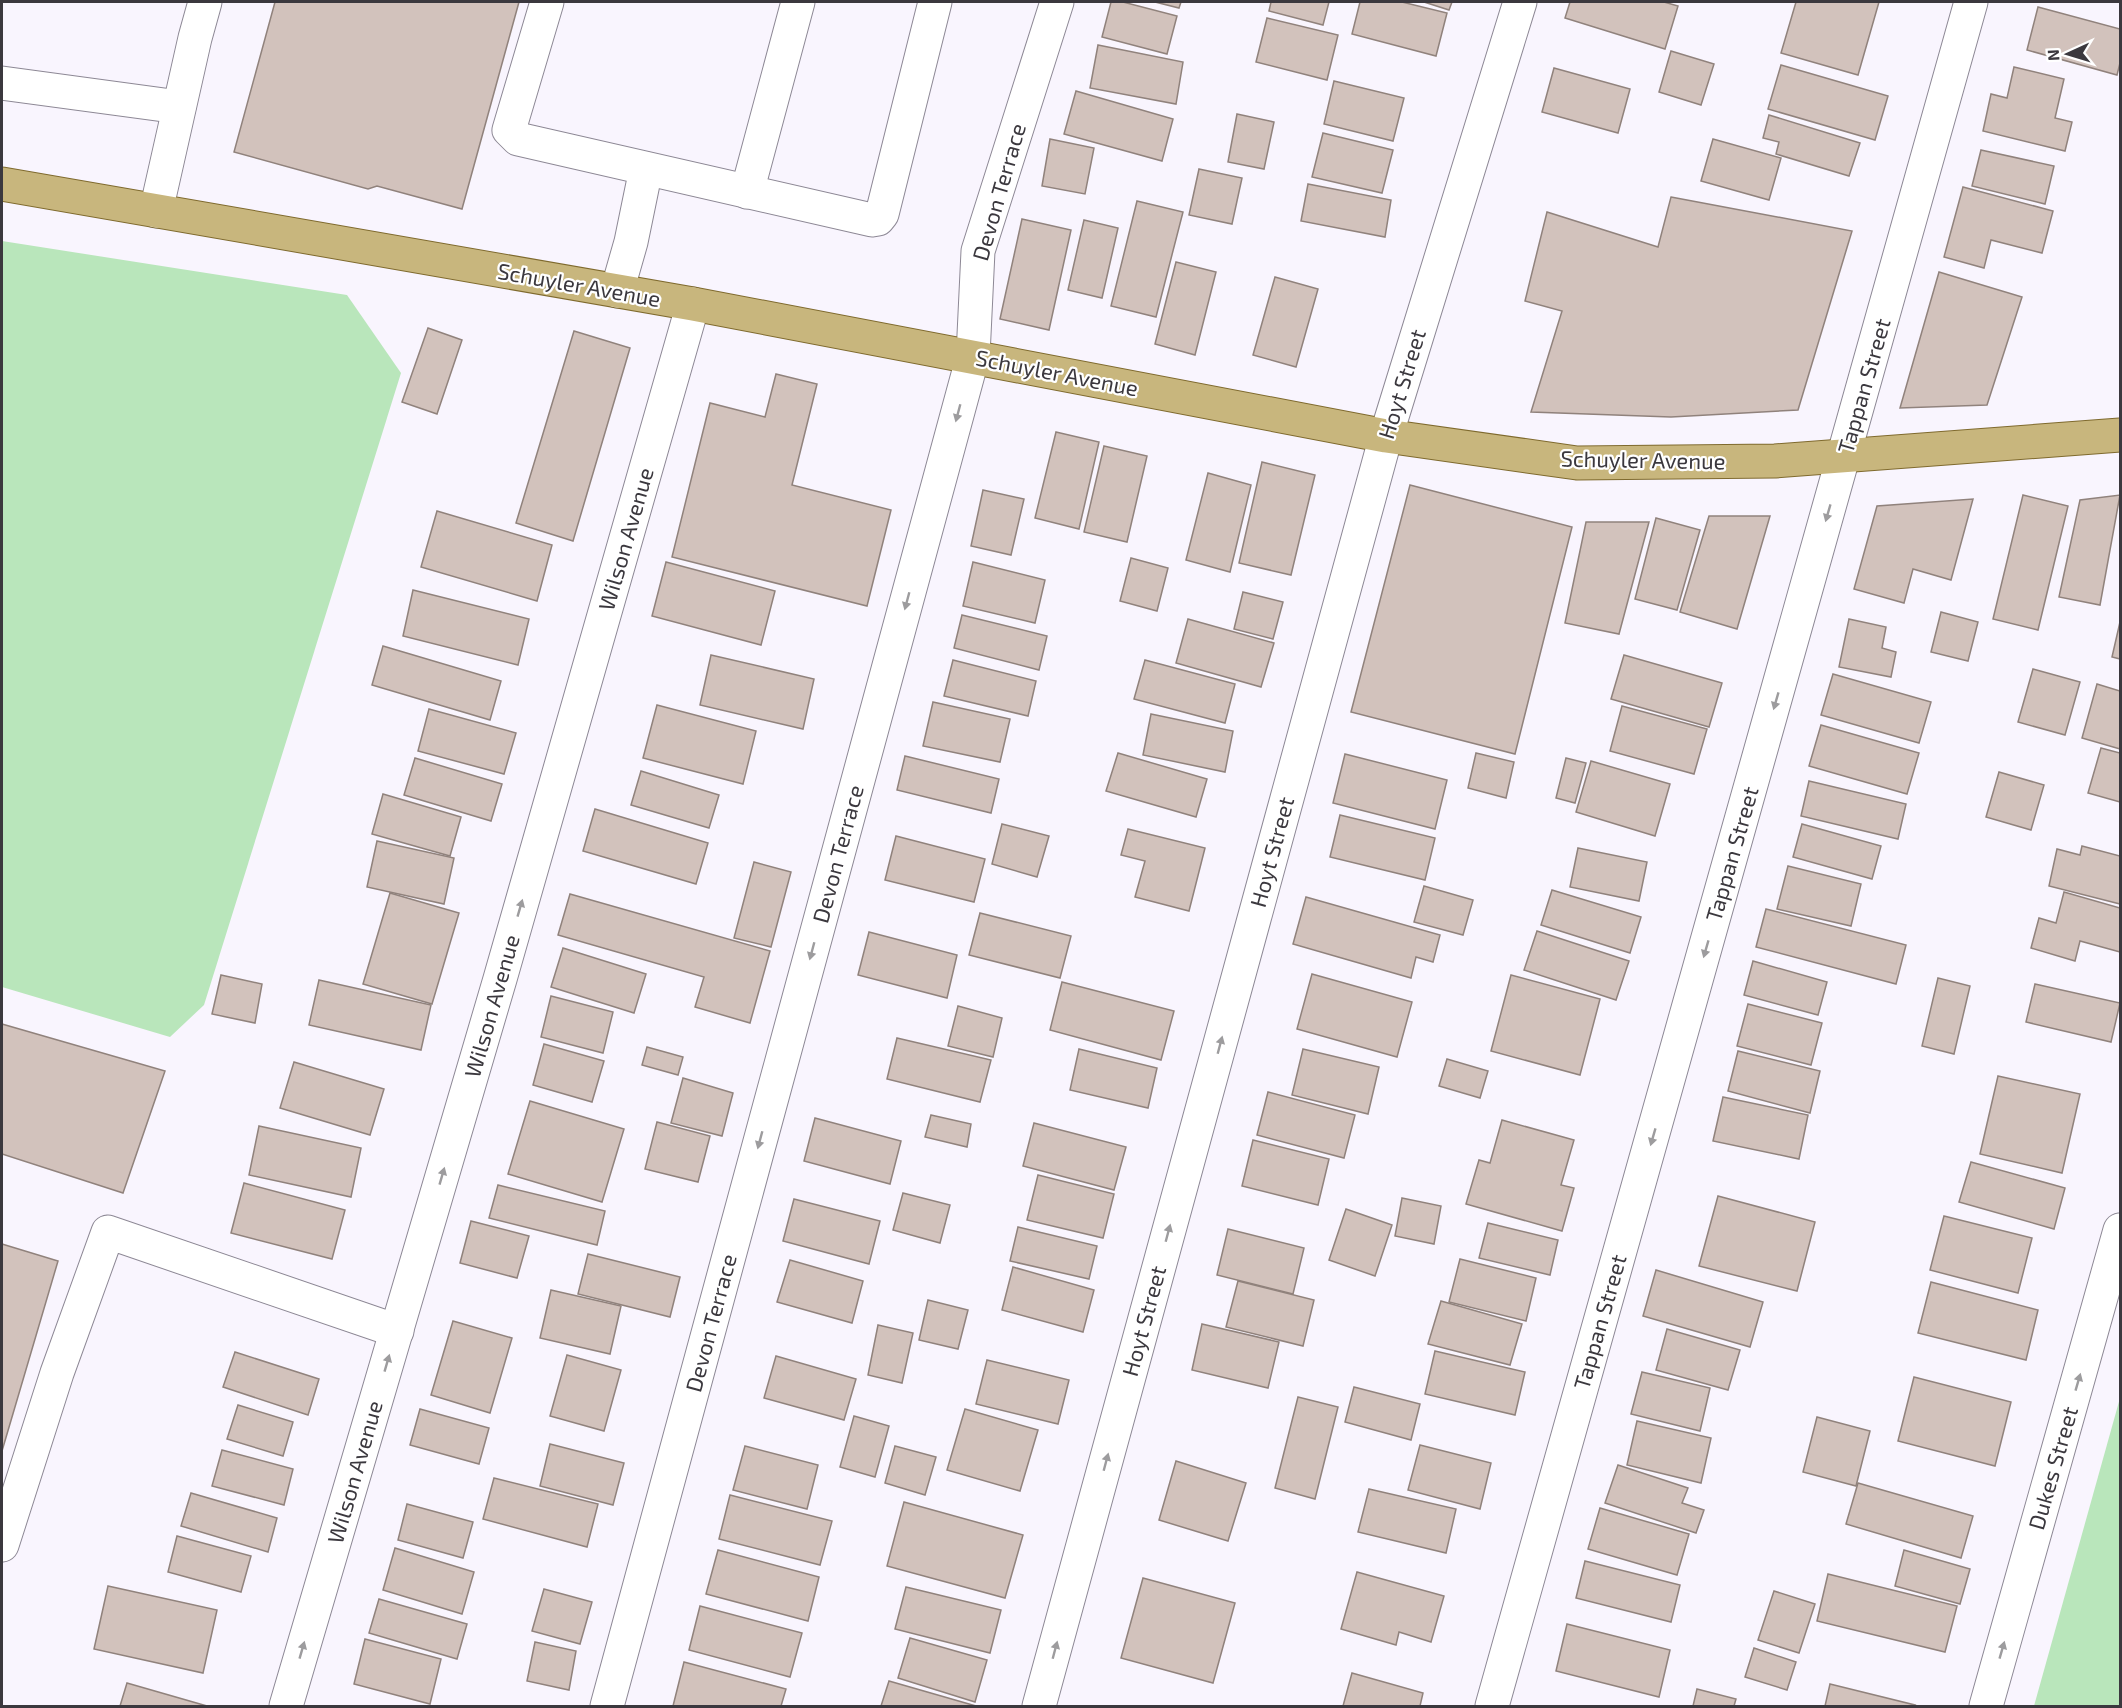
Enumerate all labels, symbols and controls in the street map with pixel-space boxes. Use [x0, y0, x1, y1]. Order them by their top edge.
north arrow [2038, 24, 2098, 84]
text: N [2043, 49, 2062, 62]
street label: Devon Terrace [966, 120, 1030, 263]
street label: Schuyler Avenue [496, 257, 663, 311]
street label: Tappan Street [1831, 315, 1895, 456]
street label: Hoyt Street [1372, 326, 1430, 442]
street label: Schuyler Avenue [974, 344, 1141, 401]
one-way arrow [952, 404, 962, 422]
street label: Schuyler Avenue [1560, 445, 1726, 473]
street label: Wilson Avenue [592, 464, 658, 613]
one-way arrow [1823, 504, 1833, 522]
one-way arrow [901, 592, 911, 610]
one-way arrow [1770, 692, 1780, 710]
street label: Devon Terrace [806, 782, 868, 926]
street label: Tappan Street [1699, 783, 1763, 924]
street label: Hoyt Street [1244, 794, 1298, 910]
one-way arrow [516, 899, 526, 917]
street label: Wilson Avenue [458, 931, 524, 1080]
one-way arrow [1700, 940, 1710, 958]
one-way arrow [806, 942, 816, 960]
one-way arrow [1215, 1036, 1225, 1054]
one-way arrow [1647, 1128, 1657, 1146]
one-way arrow [755, 1130, 765, 1149]
one-way arrow [438, 1167, 447, 1185]
one-way arrow [1164, 1224, 1173, 1242]
street label: Devon Terrace [679, 1251, 741, 1395]
street label: Tappan Street [1567, 1251, 1631, 1392]
street label: Hoyt Street [1116, 1263, 1170, 1379]
one-way arrow [383, 1354, 392, 1372]
one-way arrow [2073, 1373, 2083, 1391]
street label: Wilson Avenue [321, 1397, 387, 1546]
street label: Dukes Street [2022, 1403, 2082, 1532]
one-way arrow [1102, 1453, 1111, 1471]
one-way arrow [298, 1641, 307, 1659]
one-way arrow [1050, 1641, 1060, 1659]
one-way arrow [1998, 1641, 2007, 1659]

